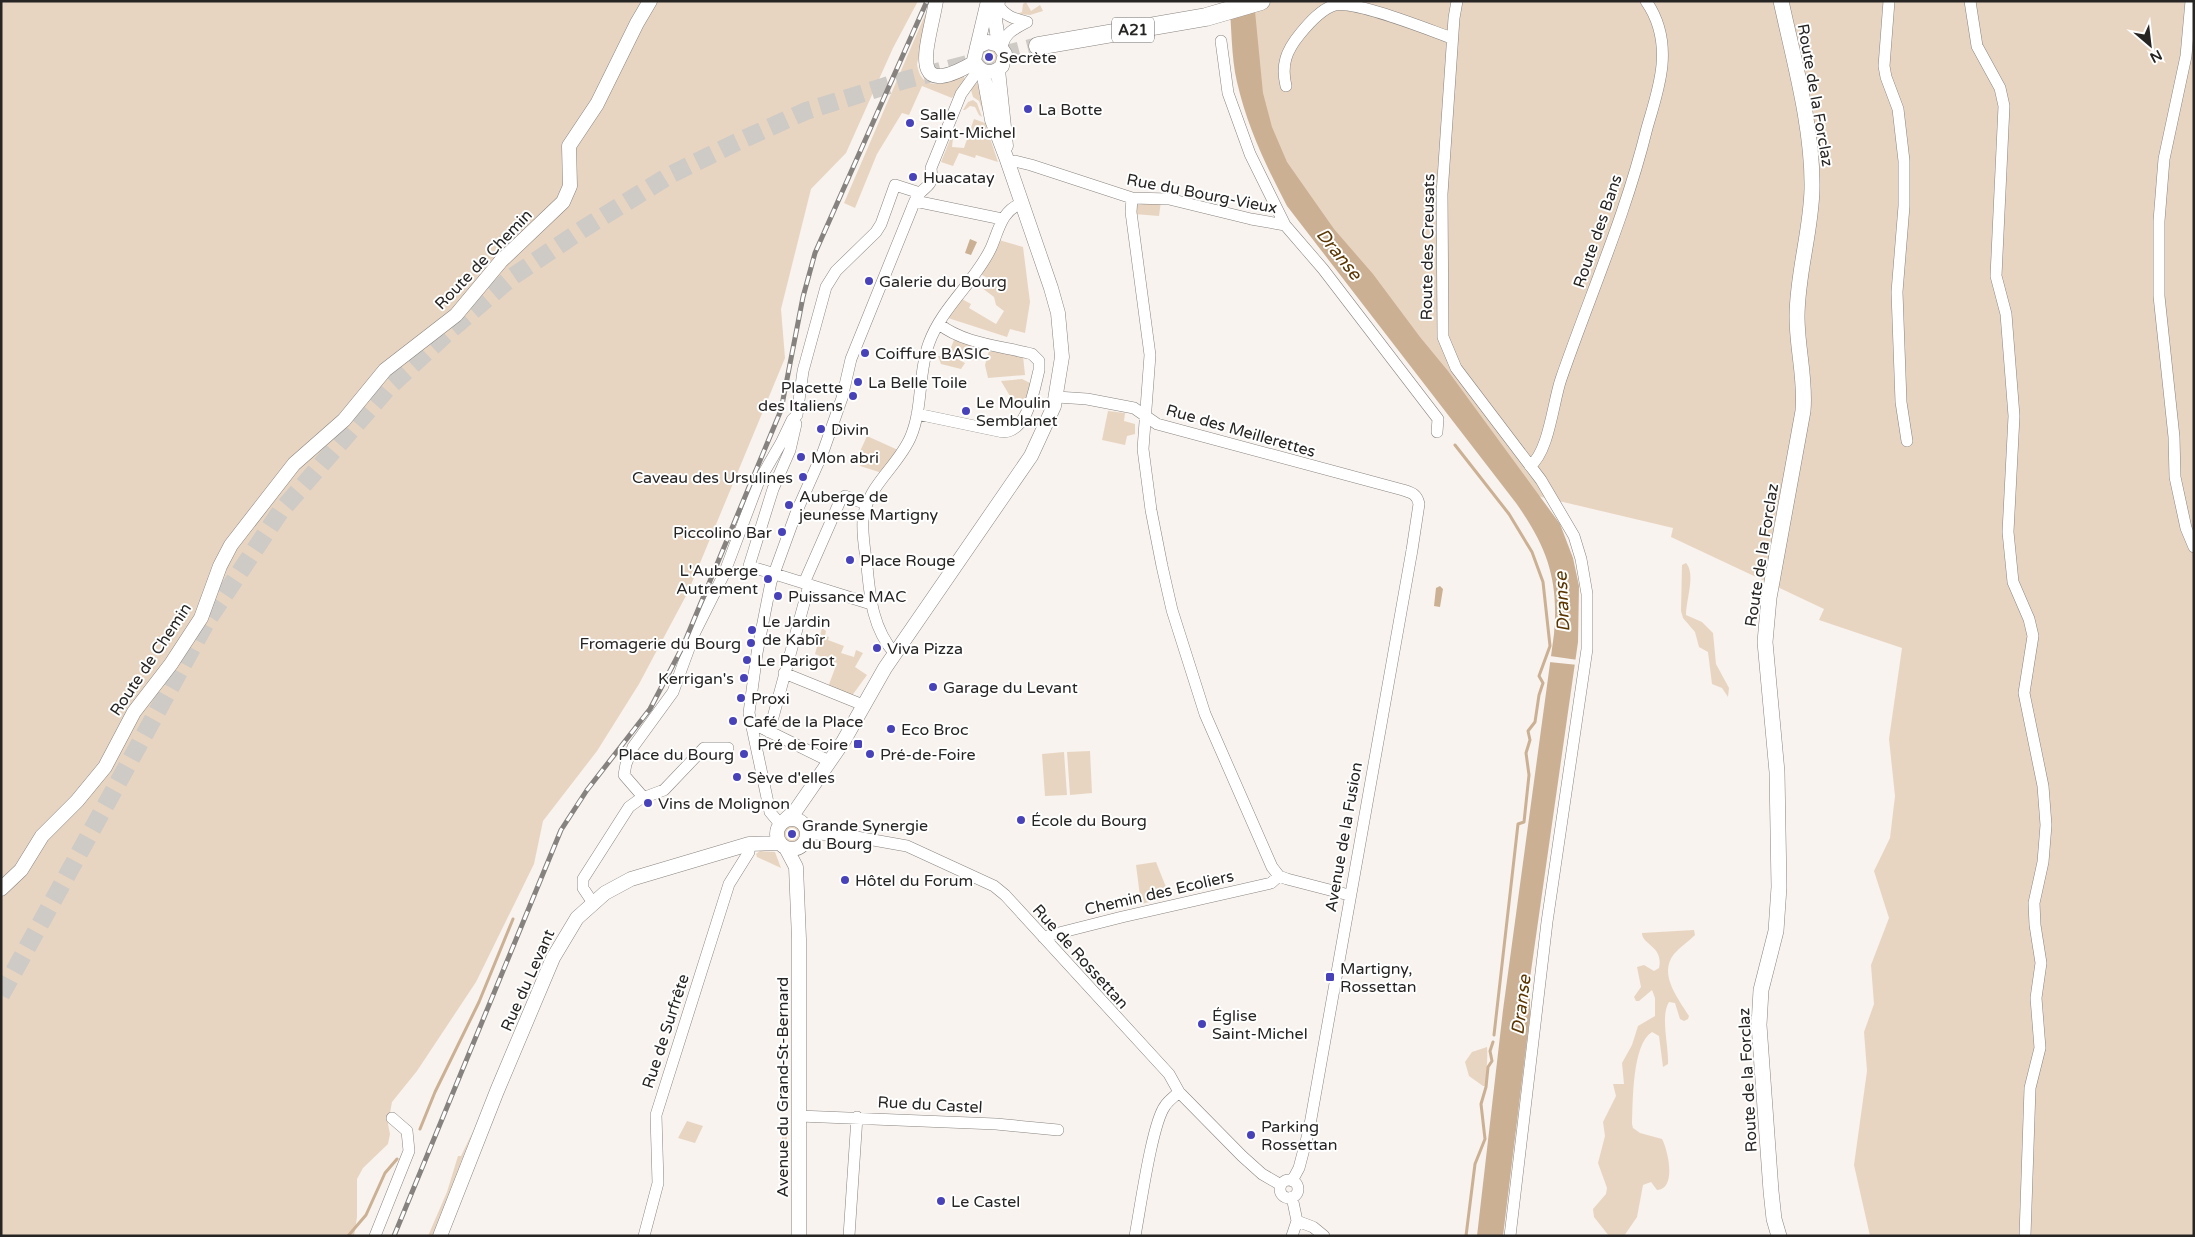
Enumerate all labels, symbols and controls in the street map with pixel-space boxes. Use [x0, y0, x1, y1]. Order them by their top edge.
road number: A21 [1112, 18, 1154, 42]
north arrow [2125, 20, 2175, 70]
street label: Route de la Forclaz [1793, 22, 1837, 168]
text: N [2147, 46, 2165, 66]
place label: Secrète [999, 48, 1056, 68]
marker: Secrète [983, 51, 995, 63]
place label: La Botte [1038, 100, 1102, 120]
marker: La Botte [1022, 103, 1034, 115]
place label: Salle Saint-Michel [920, 105, 1016, 143]
marker: Salle Saint-Michel [904, 117, 916, 129]
place label: Huacatay [923, 168, 995, 188]
street label: Rue du Bourg-Vieux [1125, 170, 1279, 218]
marker: Huacatay [907, 171, 919, 183]
street label: Route des Bans [1569, 172, 1627, 291]
street label: Route des Creusats [1417, 173, 1439, 321]
street label: Route de Chemin [431, 205, 537, 314]
water label: Dranse [1312, 224, 1367, 285]
place label: Galerie du Bourg [879, 272, 1007, 292]
marker: Galerie du Bourg [863, 275, 875, 287]
place label: Coiffure BASIC [875, 344, 989, 364]
marker: Coiffure BASIC [859, 347, 871, 359]
place label: La Belle Toile [868, 373, 967, 393]
marker: La Belle Toile [852, 376, 864, 388]
place label: Placette des Italiens [758, 378, 843, 416]
marker: Placette des Italiens [847, 390, 859, 402]
place label: Le Moulin Semblanet [976, 393, 1058, 431]
street label: Rue des Meillerettes [1164, 400, 1318, 462]
marker: Le Moulin Semblanet [960, 405, 972, 417]
place label: Divin [831, 420, 869, 440]
marker: Divin [815, 423, 827, 435]
place label: Mon abri [811, 448, 879, 468]
marker: Mon abri [795, 451, 807, 463]
place label: Caveau des Ursulines [632, 468, 793, 488]
marker: Caveau des Ursulines [797, 471, 809, 483]
street label: Route de la Forclaz [1741, 482, 1783, 628]
place label: Auberge de jeunesse Martigny [798, 487, 939, 525]
marker: Auberge de jeunesse Martigny [783, 499, 795, 511]
place label: Piccolino Bar [673, 523, 773, 543]
marker: Piccolino Bar [776, 526, 788, 538]
place label: Place Rouge [860, 551, 955, 571]
marker: Place Rouge [844, 554, 856, 566]
place label: L'Auberge Autrement [676, 561, 758, 599]
water label: Dranse [1549, 571, 1575, 633]
marker: L'Auberge Autrement [762, 573, 774, 585]
place label: Puissance MAC [788, 587, 906, 607]
marker: Puissance MAC [772, 590, 784, 602]
street label: Route de Chemin [106, 599, 196, 720]
place label: Le Jardin de Kabîr [762, 612, 831, 650]
marker: Le Jardin de Kabîr [746, 624, 758, 636]
place label: Fromagerie du Bourg [579, 634, 741, 654]
marker: Fromagerie du Bourg [745, 637, 757, 649]
place label: Viva Pizza [887, 639, 963, 659]
marker: Viva Pizza [871, 642, 883, 654]
place label: Le Parigot [757, 651, 835, 671]
marker: Le Parigot [741, 654, 753, 666]
place label: Kerrigan's [658, 669, 734, 689]
marker: Kerrigan's [738, 672, 750, 684]
place label: Garage du Levant [943, 678, 1078, 698]
marker: Garage du Levant [927, 681, 939, 693]
place label: Proxi [751, 689, 790, 709]
marker: Proxi [735, 692, 747, 704]
place label: Café de la Place [743, 712, 863, 732]
marker: Café de la Place [727, 715, 739, 727]
place label: Eco Broc [901, 720, 968, 740]
marker: Eco Broc [885, 723, 897, 735]
place label: Pré de Foire [757, 735, 848, 755]
marker: Pré de Foire [852, 738, 864, 750]
place label: Place du Bourg [618, 745, 734, 765]
place label: Pré-de-Foire [880, 745, 976, 765]
marker: Place du Bourg [738, 748, 750, 760]
marker: Pré-de-Foire [864, 748, 876, 760]
street label: Avenue de la Fusion [1321, 761, 1367, 914]
place label: Sève d'elles [747, 768, 835, 788]
marker: Sève d'elles [731, 771, 743, 783]
place label: Vins de Molignon [658, 794, 790, 814]
marker: Vins de Molignon [642, 797, 654, 809]
place label: École du Bourg [1031, 811, 1147, 831]
marker: École du Bourg [1015, 814, 1027, 826]
place label: Grande Synergie du Bourg [802, 816, 928, 854]
marker: Grande Synergie du Bourg [786, 828, 798, 840]
street label: Chemin des Ecoliers [1083, 866, 1236, 920]
place label: Hôtel du Forum [855, 871, 973, 891]
marker: Hôtel du Forum [839, 874, 851, 886]
street label: Rue de Rossettan [1028, 900, 1133, 1013]
street label: Rue du Levant [496, 926, 559, 1035]
place label: Martigny, Rossettan [1340, 959, 1417, 997]
street label: Rue de Surfrête [638, 971, 694, 1091]
marker: Martigny, Rossettan [1324, 971, 1336, 983]
water label: Dranse [1506, 973, 1536, 1036]
street label: Avenue du Grand-St-Bernard [773, 977, 793, 1197]
place label: Église Saint-Michel [1212, 1006, 1308, 1044]
street label: Route de la Forclaz [1734, 1007, 1762, 1153]
marker: Église Saint-Michel [1196, 1018, 1208, 1030]
street label: Rue du Castel [877, 1092, 983, 1118]
place label: Parking Rossettan [1261, 1117, 1338, 1155]
marker: Parking Rossettan [1245, 1129, 1257, 1141]
place label: Le Castel [951, 1192, 1020, 1212]
marker: Le Castel [935, 1195, 947, 1207]

